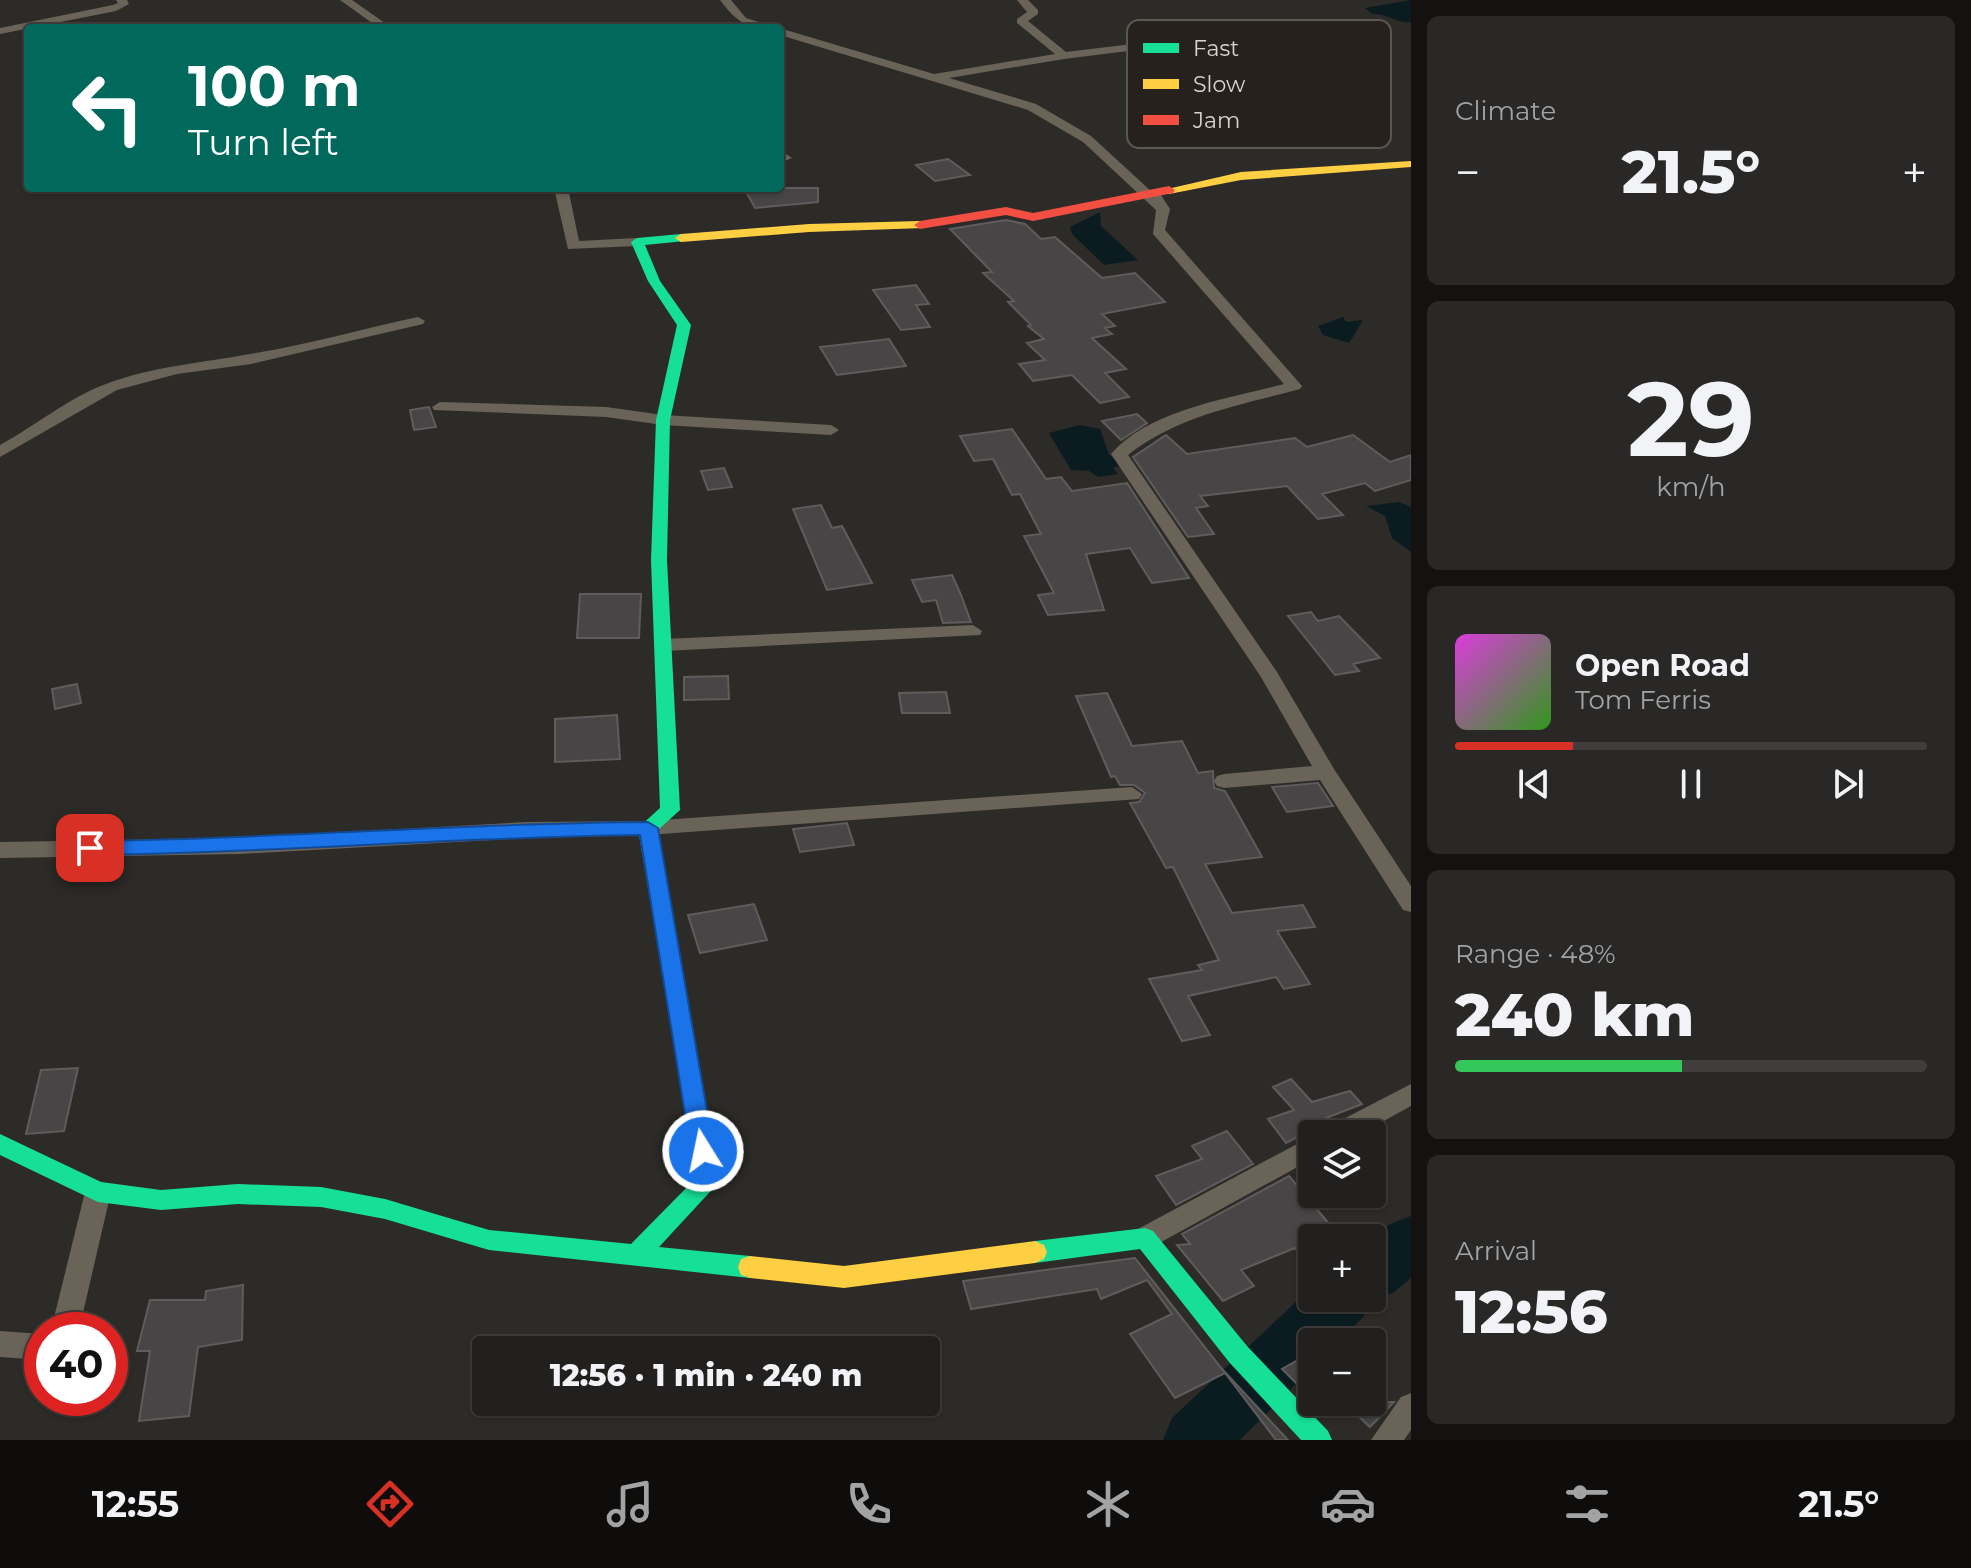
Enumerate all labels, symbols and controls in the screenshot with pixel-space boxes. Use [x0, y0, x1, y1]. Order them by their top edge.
legend [1127, 20, 1391, 148]
text: Fast [1193, 35, 1239, 62]
text: 100 m [188, 52, 361, 120]
icon: left [56, 56, 160, 160]
text: Slow [1193, 71, 1246, 98]
text: Climate [1455, 95, 1556, 127]
text: Jam [1192, 107, 1240, 134]
text: Turn left [188, 120, 339, 164]
text: 21.5° [1622, 135, 1760, 208]
text: − [1455, 145, 1480, 199]
text: + [1902, 145, 1927, 199]
text: 29 [1627, 355, 1755, 482]
text: km/h [1656, 471, 1726, 503]
text: Open Road [1575, 647, 1750, 684]
text: Tom Ferris [1575, 684, 1711, 716]
icon: previous [1512, 762, 1556, 806]
icon: pause [1669, 762, 1713, 806]
icon: next [1826, 762, 1870, 806]
pin [56, 814, 124, 882]
icon: arrive [68, 826, 112, 870]
text: Range · 48% [1455, 938, 1616, 970]
text: 240 km [1455, 978, 1694, 1051]
position arrow [661, 1109, 745, 1193]
map controls [1298, 1120, 1386, 1416]
button: layers [1298, 1120, 1386, 1208]
button: + [1298, 1224, 1386, 1312]
text: Arrival [1455, 1235, 1537, 1267]
text: 12:56 [1455, 1275, 1608, 1348]
speed limit sign: 40 [24, 1312, 128, 1416]
button: − [1298, 1328, 1386, 1416]
text: 12:56 · 1 min · 240 m [550, 1357, 862, 1394]
icon: directions [362, 1476, 418, 1532]
icon: music [602, 1476, 658, 1532]
icon: phone [841, 1476, 897, 1532]
icon: climate [1080, 1476, 1136, 1532]
icon: car [1320, 1476, 1376, 1532]
icon: filters [1559, 1476, 1615, 1532]
text: 12:55 [92, 1482, 179, 1526]
text: 21.5° [1798, 1482, 1879, 1526]

